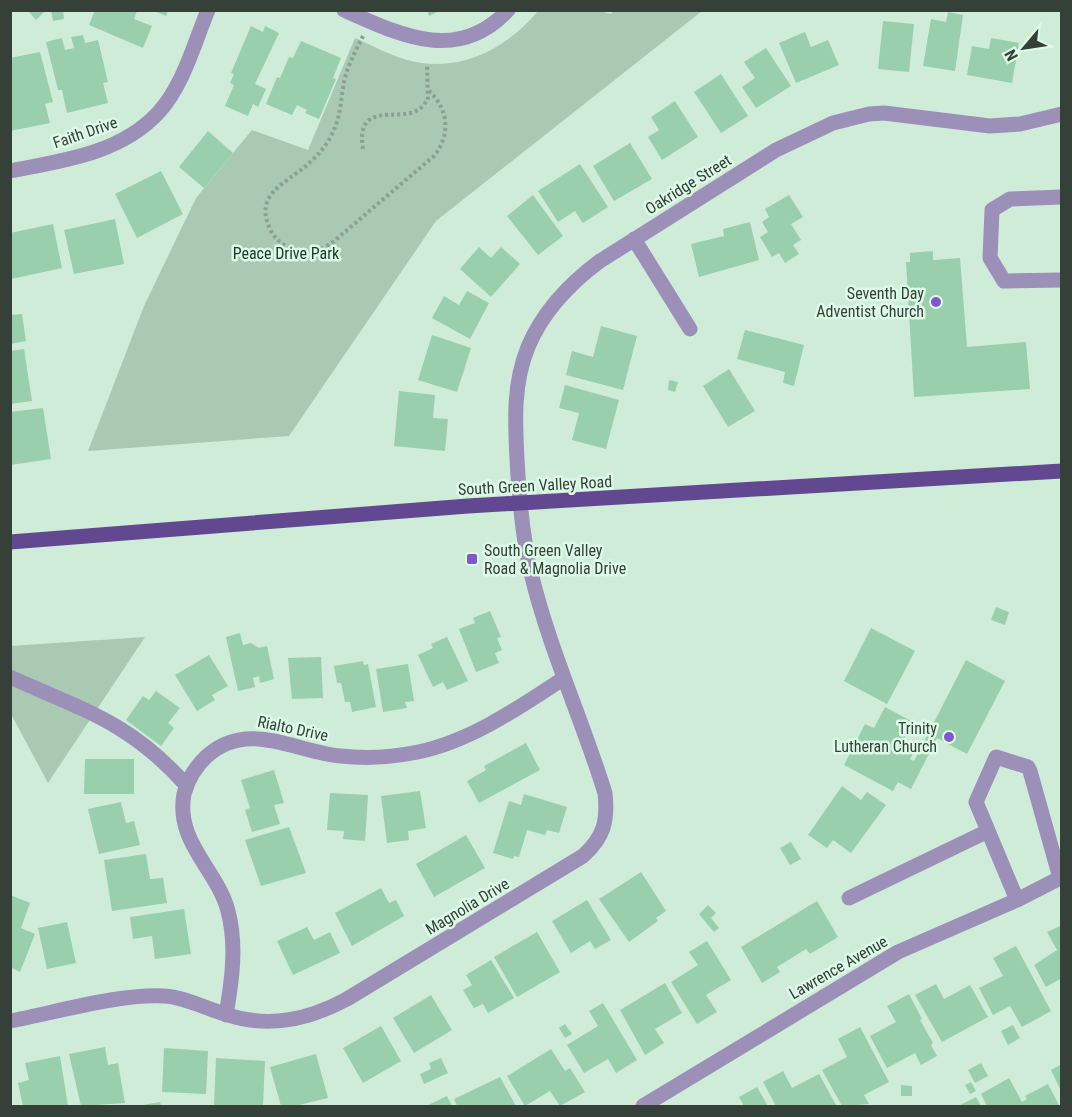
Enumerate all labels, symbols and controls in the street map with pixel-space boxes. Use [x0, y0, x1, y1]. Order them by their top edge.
north arrow [994, 18, 1054, 78]
text: N [1001, 46, 1022, 64]
street label: Faith Drive [50, 113, 120, 152]
street label: Oakridge Street [642, 150, 735, 218]
park label: Peace Drive Park [233, 244, 340, 263]
place label: Seventh Day Adventist Church [816, 284, 924, 321]
marker: Seventh Day Adventist Church [929, 295, 943, 309]
street label: South Green Valley Road [457, 472, 613, 499]
place label: South Green Valley Road & Magnolia Drive [484, 541, 626, 578]
marker: South Green Valley Road & Magnolia Drive [465, 552, 479, 566]
street label: Rialto Drive [256, 712, 330, 745]
place label: Trinity Lutheran Church [834, 719, 937, 756]
marker: Trinity Lutheran Church [942, 730, 956, 744]
street label: Magnolia Drive [422, 874, 512, 939]
street label: Lawrence Avenue [786, 932, 891, 1003]

